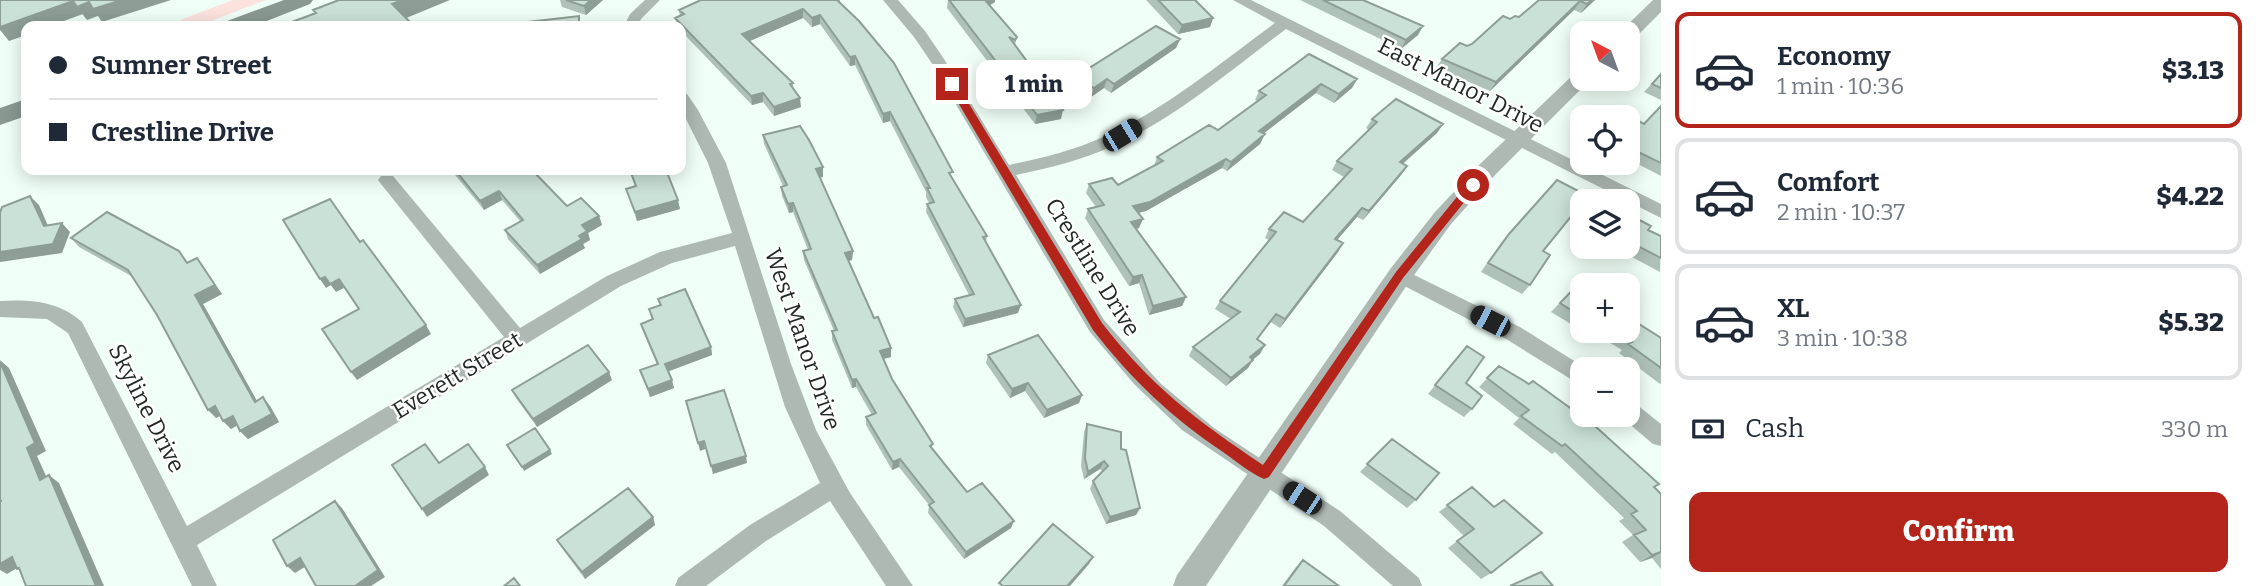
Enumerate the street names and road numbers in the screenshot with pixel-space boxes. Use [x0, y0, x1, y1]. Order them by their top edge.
street label: East Manor Drive [1373, 31, 1549, 139]
street label: Crestline Drive [1039, 193, 1147, 341]
street label: West Manor Drive [759, 244, 847, 434]
street label: Everett Street [387, 325, 527, 425]
street label: Skyline Drive [103, 339, 191, 477]

